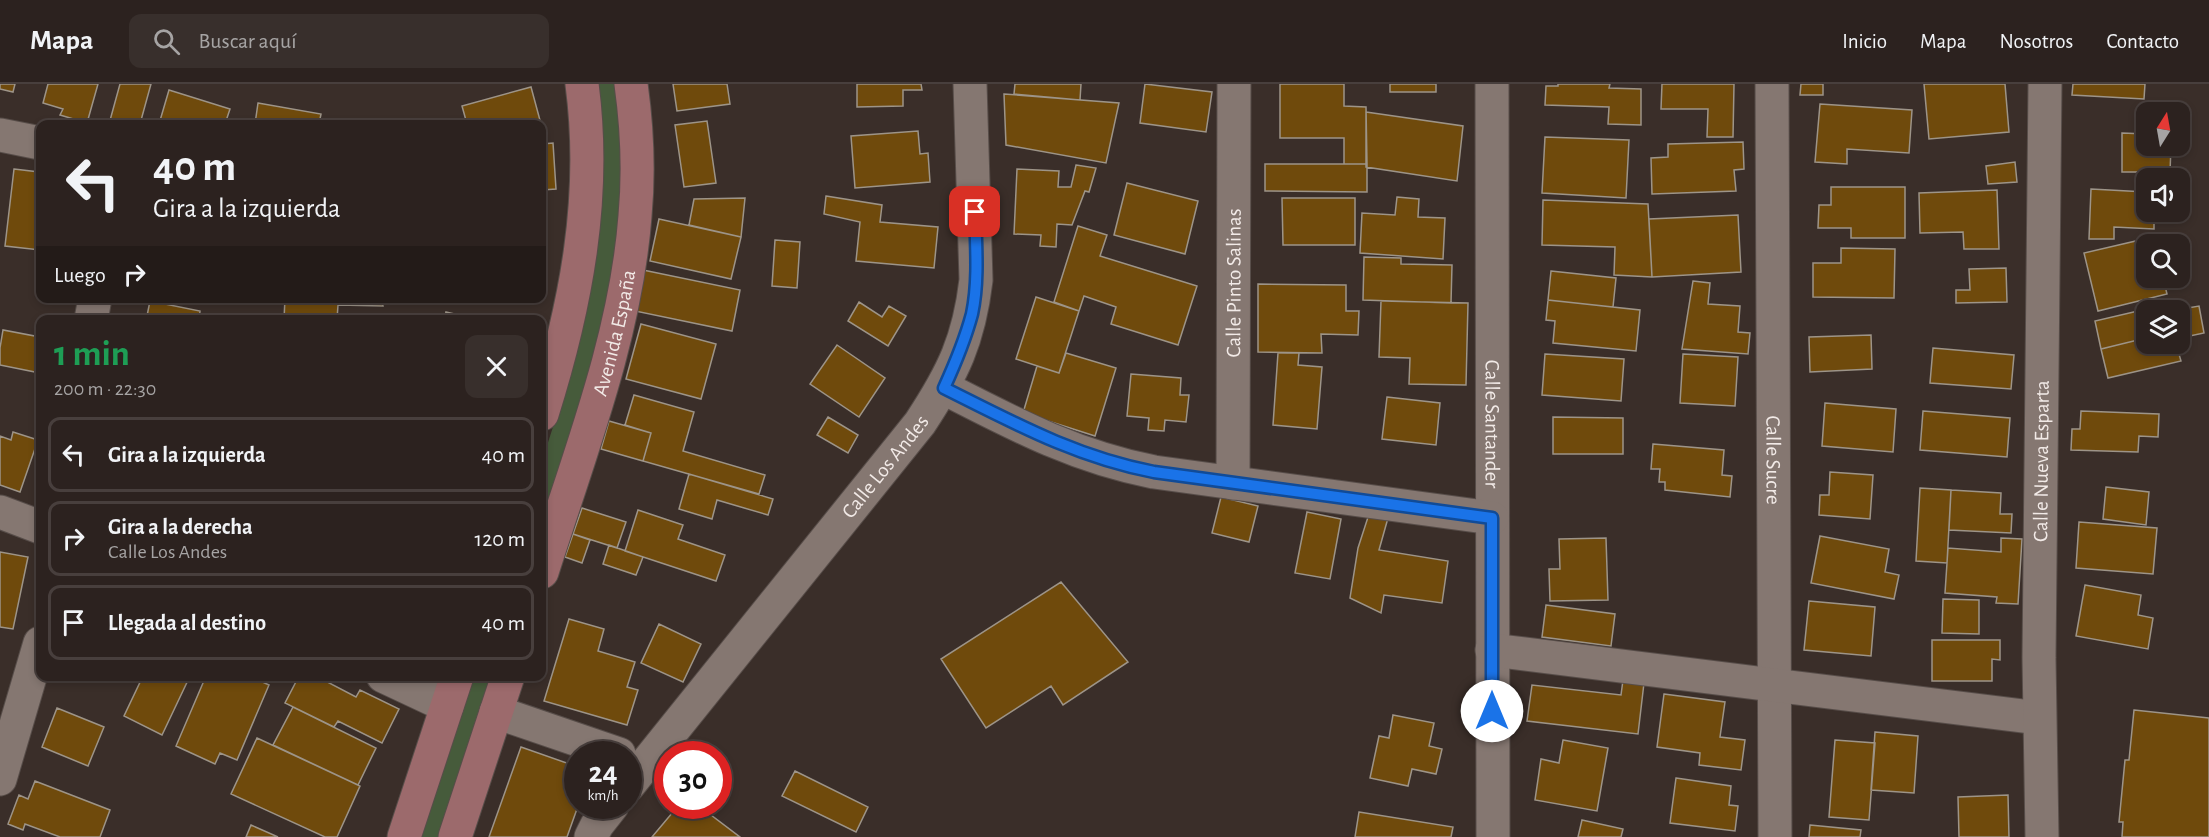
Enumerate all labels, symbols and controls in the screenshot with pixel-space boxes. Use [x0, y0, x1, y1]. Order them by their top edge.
search box [129, 14, 549, 68]
icon: search [150, 25, 183, 58]
text: Mapa [30, 27, 93, 55]
text: Buscar aquí [198, 30, 297, 52]
text: Inicio [1842, 31, 1887, 52]
text: Mapa [1920, 31, 1967, 52]
text: Nosotros [2000, 31, 2073, 52]
text: Contacto [2106, 31, 2179, 52]
north arrow [2136, 102, 2190, 156]
map controls [2136, 102, 2190, 354]
icon: left [54, 144, 132, 222]
text: 40 m [153, 146, 236, 188]
button: sound [2136, 168, 2190, 222]
pin [949, 186, 1000, 237]
text: Gira a la izquierda [153, 195, 341, 222]
icon: arrive [958, 195, 991, 228]
street label: Calle Pinto Salinas [1223, 208, 1244, 358]
button: search [2136, 234, 2190, 288]
icon: right [118, 258, 151, 291]
text: Luego [54, 264, 106, 286]
street label: Avenida España [589, 268, 639, 398]
button: layers [2136, 300, 2190, 354]
button: close [465, 335, 528, 398]
text: 1 min [54, 336, 130, 372]
street label: Calle Santander [1482, 360, 1503, 488]
text: 200 m · 22:30 [54, 379, 156, 399]
street label: Calle Nueva Esparta [2030, 380, 2052, 542]
street label: Calle Los Andes [838, 411, 933, 522]
street label: Calle Sucre [1763, 415, 1784, 505]
icon: left [57, 438, 90, 471]
text: Gira a la izquierda [108, 444, 266, 466]
text: 40 m [482, 444, 525, 466]
text: Gira a la derecha [108, 516, 253, 538]
icon: right [57, 522, 90, 555]
text: 120 m [475, 528, 525, 550]
text: Calle Los Andes [108, 542, 227, 562]
icon: arrive [57, 606, 90, 639]
text: Llegada al destino [108, 612, 266, 634]
text: 40 m [482, 612, 525, 634]
position arrow [1460, 679, 1524, 743]
speed limit sign: 30 [654, 741, 732, 819]
text: 24 [588, 758, 618, 788]
text: km/h [588, 788, 618, 803]

